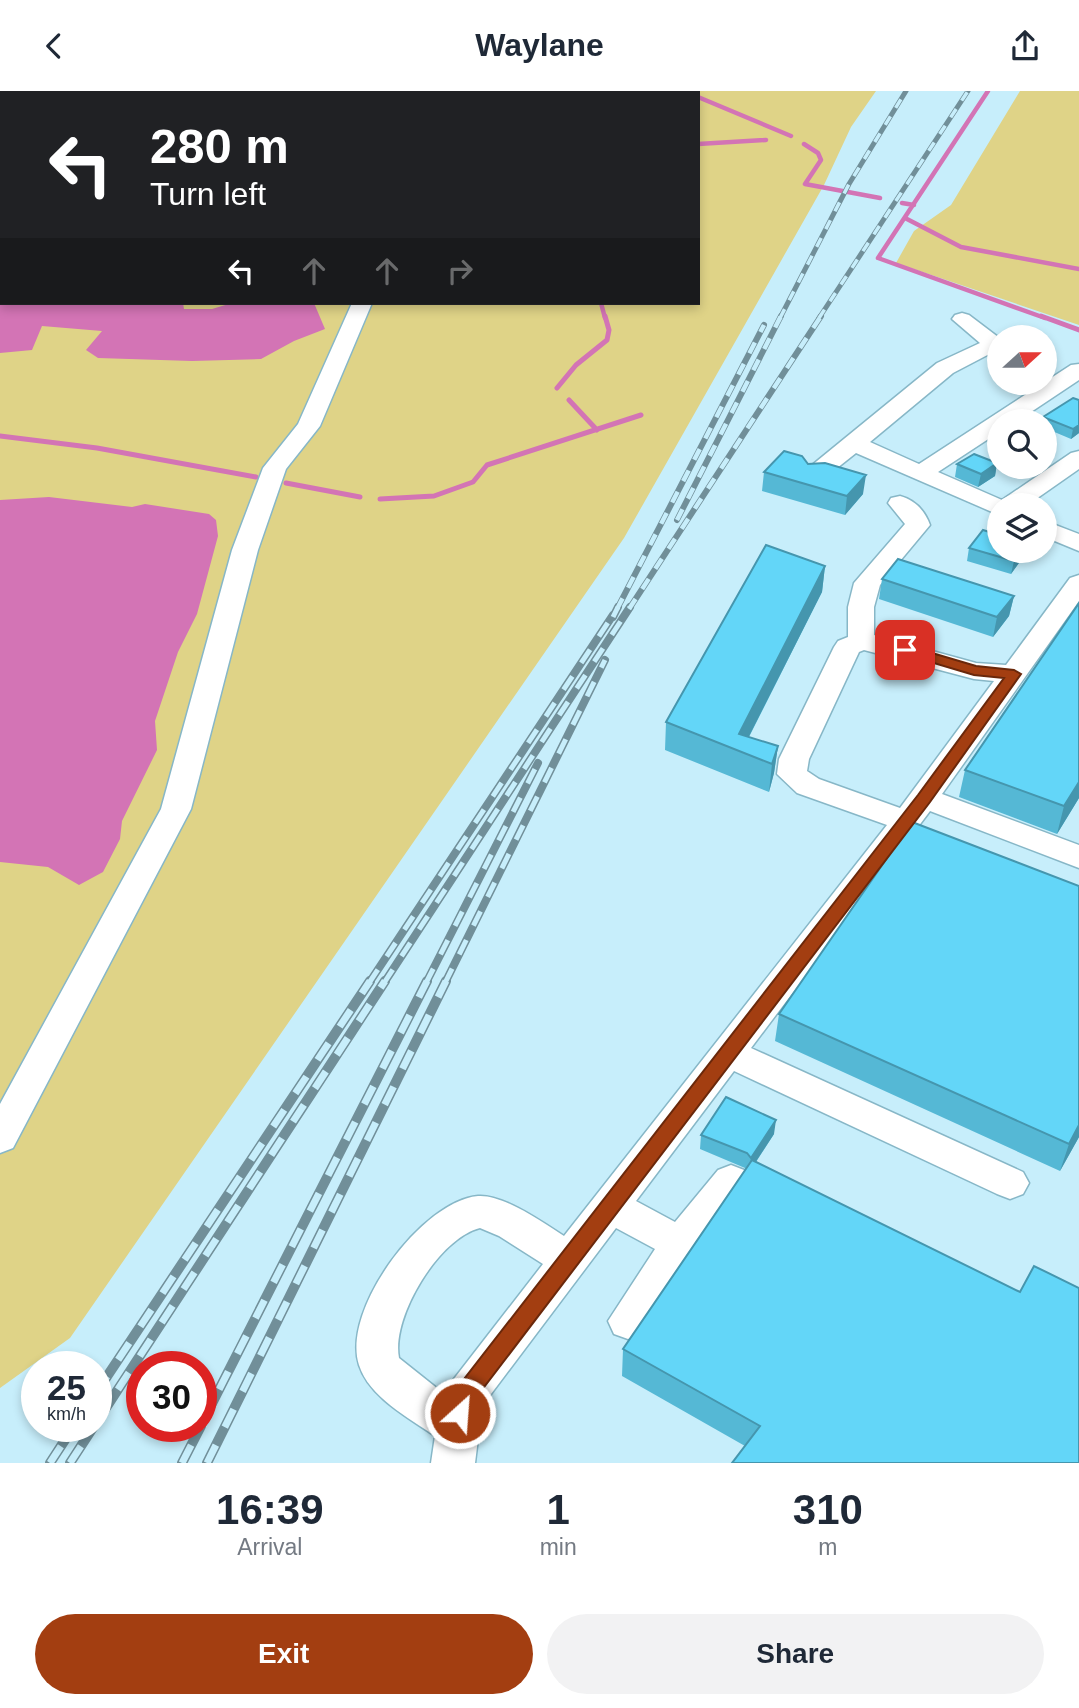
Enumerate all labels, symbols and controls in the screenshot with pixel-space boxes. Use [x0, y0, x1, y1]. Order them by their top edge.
icon: back [35, 27, 73, 65]
text: Waylane [475, 27, 604, 63]
icon: share [1006, 27, 1044, 65]
icon: left [35, 119, 126, 210]
text: 280 m [150, 119, 289, 173]
text: Turn left [150, 176, 266, 212]
icon: left [222, 252, 260, 290]
icon: ahead [295, 252, 333, 290]
icon: ahead [368, 252, 406, 290]
icon: right [441, 252, 479, 290]
north arrow [987, 325, 1057, 395]
map controls [987, 325, 1057, 563]
button: search [987, 409, 1057, 479]
button: layers [987, 493, 1057, 563]
pin [875, 620, 935, 680]
icon: arrive [886, 631, 924, 669]
speed limit sign: 30 [126, 1351, 217, 1442]
text: 25 [47, 1368, 86, 1407]
position arrow [423, 1376, 497, 1450]
text: km/h [47, 1404, 86, 1424]
text: 16:39 [216, 1486, 324, 1533]
text: 1 [546, 1486, 570, 1533]
text: 310 [793, 1486, 863, 1533]
text: Arrival [237, 1534, 302, 1560]
text: min [540, 1534, 577, 1560]
text: m [818, 1534, 837, 1560]
button: Exit [35, 1614, 533, 1694]
button: Share [547, 1614, 1044, 1694]

